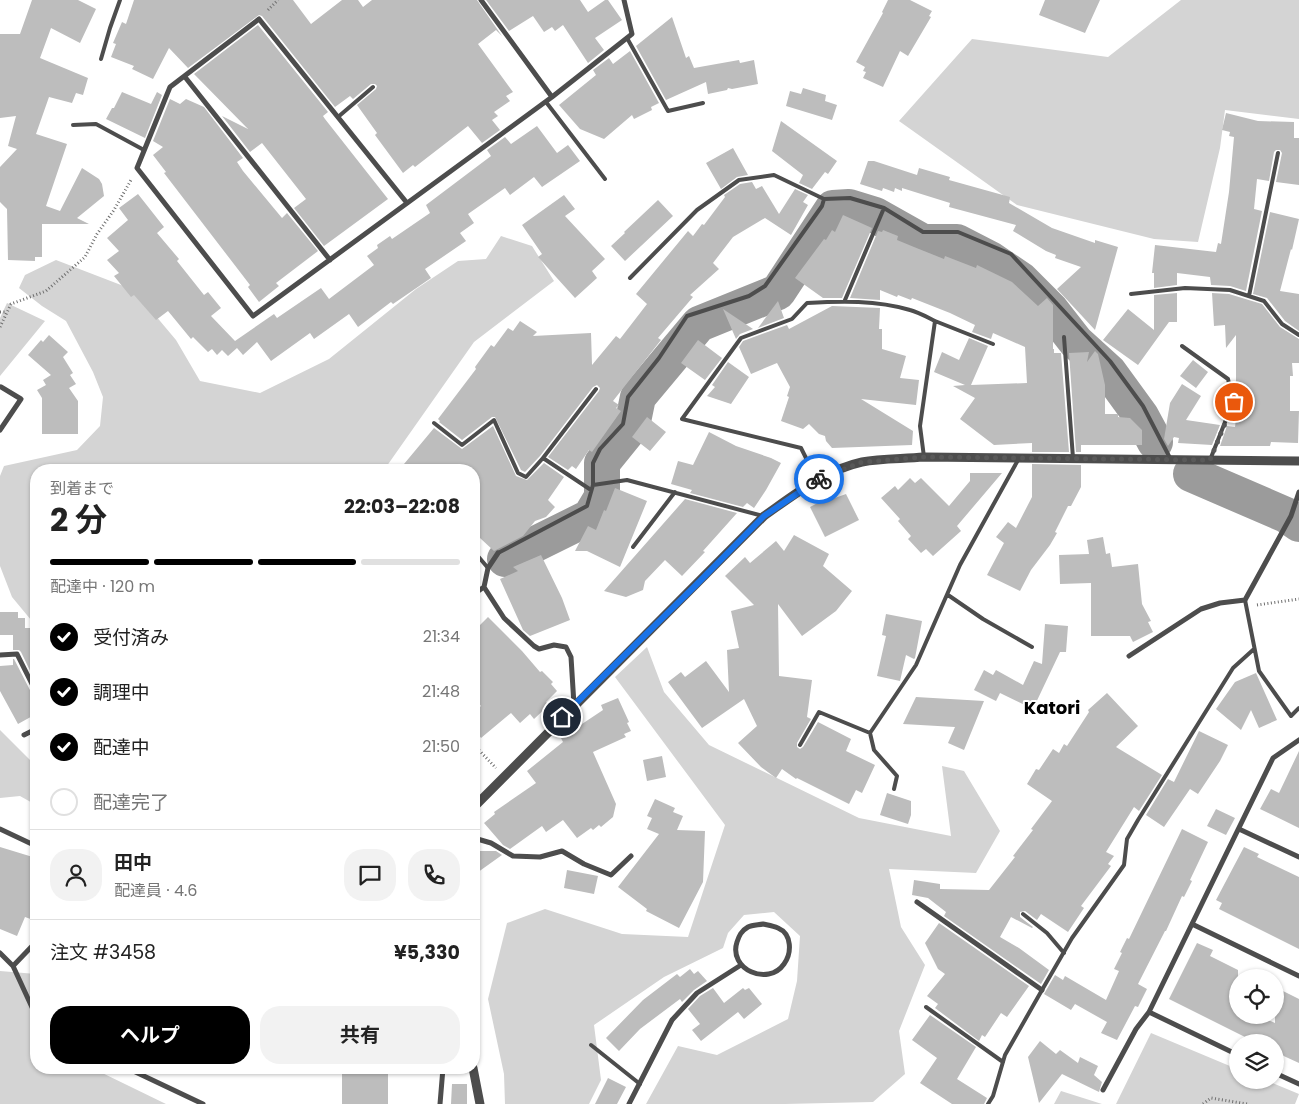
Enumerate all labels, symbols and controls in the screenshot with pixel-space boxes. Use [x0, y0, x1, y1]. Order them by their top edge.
pin [1213, 381, 1255, 423]
icon: bag [1220, 388, 1248, 416]
courier [794, 454, 844, 504]
icon: bike [805, 465, 833, 493]
text: 到着まで [50, 477, 114, 500]
text: 22:03–22:08 [344, 493, 460, 520]
text: 2 分 [50, 497, 107, 542]
text: 配達中 · 120 m [50, 575, 155, 598]
icon: check [50, 623, 78, 651]
text: 受付済み [93, 624, 169, 651]
text: 21:34 [423, 625, 460, 648]
icon: check [50, 678, 78, 706]
text: 調理中 [93, 679, 150, 706]
text: 21:48 [422, 680, 460, 703]
district label: Katori [1024, 695, 1080, 720]
pin [541, 696, 583, 738]
icon: home [548, 703, 576, 731]
icon: check [50, 733, 78, 761]
text: 配達中 [93, 734, 150, 761]
text: 21:50 [422, 735, 460, 758]
text: 配達完了 [93, 789, 169, 816]
button: person [50, 849, 102, 901]
text: 田中 [114, 849, 152, 876]
button: chat [344, 849, 396, 901]
button: phone [408, 849, 460, 901]
text: 配達員 · 4.6 [114, 879, 198, 902]
text: 注文 #3458 [50, 939, 156, 966]
text: ¥5,330 [394, 939, 460, 966]
map controls [1229, 969, 1284, 1089]
button: locate [1229, 969, 1284, 1024]
button: ヘルプ [50, 1006, 250, 1064]
button: 共有 [260, 1006, 460, 1064]
button: layers [1229, 1034, 1284, 1089]

